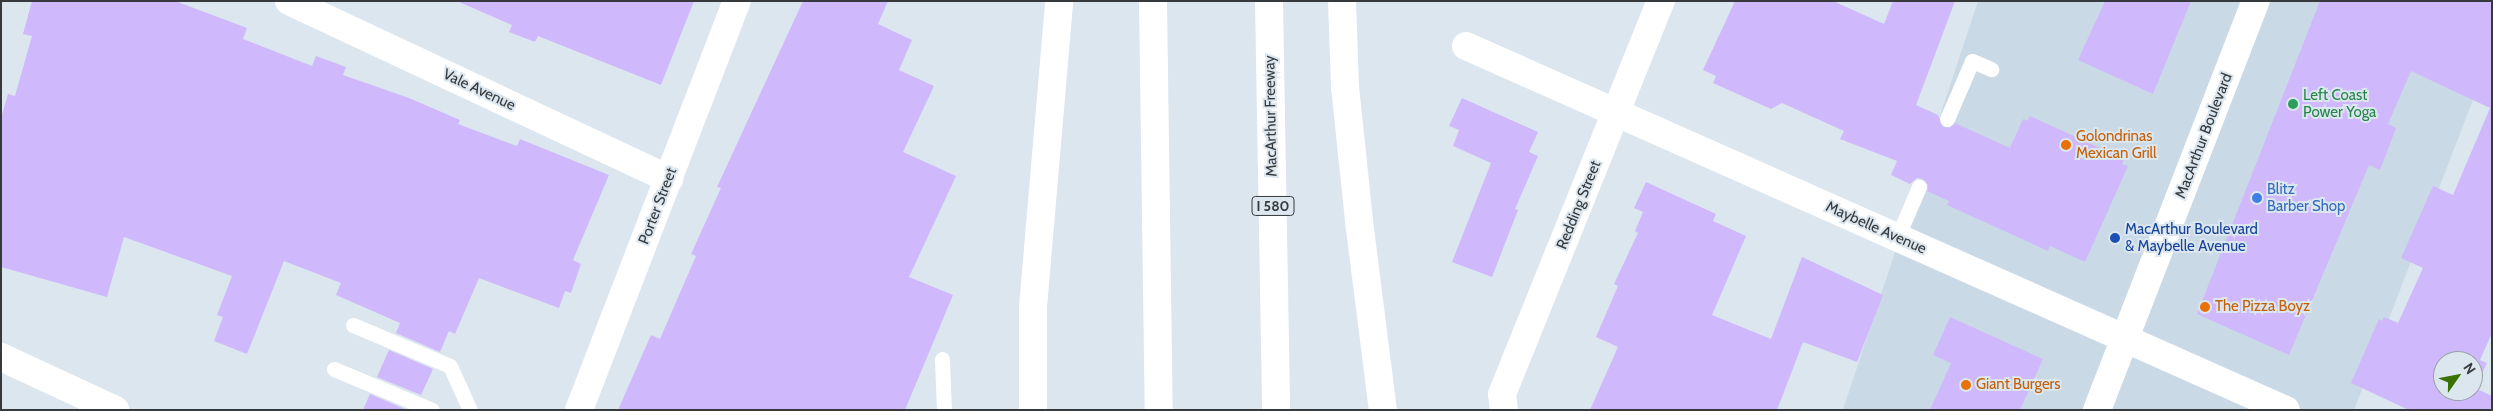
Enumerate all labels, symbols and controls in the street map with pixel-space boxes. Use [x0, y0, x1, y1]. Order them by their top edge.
street label: MacArthur Freeway [1261, 55, 1281, 177]
street label: Vale Avenue [440, 65, 518, 115]
street label: MacArthur Boulevard [2172, 71, 2236, 201]
place label: Left Coast Power Yoga [2303, 86, 2376, 121]
marker: Left Coast Power Yoga [2287, 98, 2299, 110]
place label: Golondrinas Mexican Grill [2076, 127, 2157, 162]
marker: Golondrinas Mexican Grill [2060, 139, 2072, 151]
street label: Redding Street [1553, 158, 1605, 252]
street label: Porter Street [635, 165, 681, 247]
place label: Blitz Barber Shop [2267, 180, 2345, 215]
marker: Blitz Barber Shop [2251, 192, 2263, 204]
road number: I 580 [1250, 195, 1296, 218]
street label: Maybelle Avenue [1823, 198, 1929, 258]
place label: MacArthur Boulevard & Maybelle Avenue [2125, 220, 2258, 255]
marker: MacArthur Boulevard & Maybelle Avenue [2109, 232, 2121, 244]
place label: The Pizza Boyz [2215, 298, 2310, 316]
marker: The Pizza Boyz [2199, 301, 2211, 313]
north arrow [2433, 351, 2483, 401]
text: N [2459, 359, 2480, 377]
place label: Giant Burgers [1976, 376, 2061, 394]
marker: Giant Burgers [1960, 379, 1972, 391]

